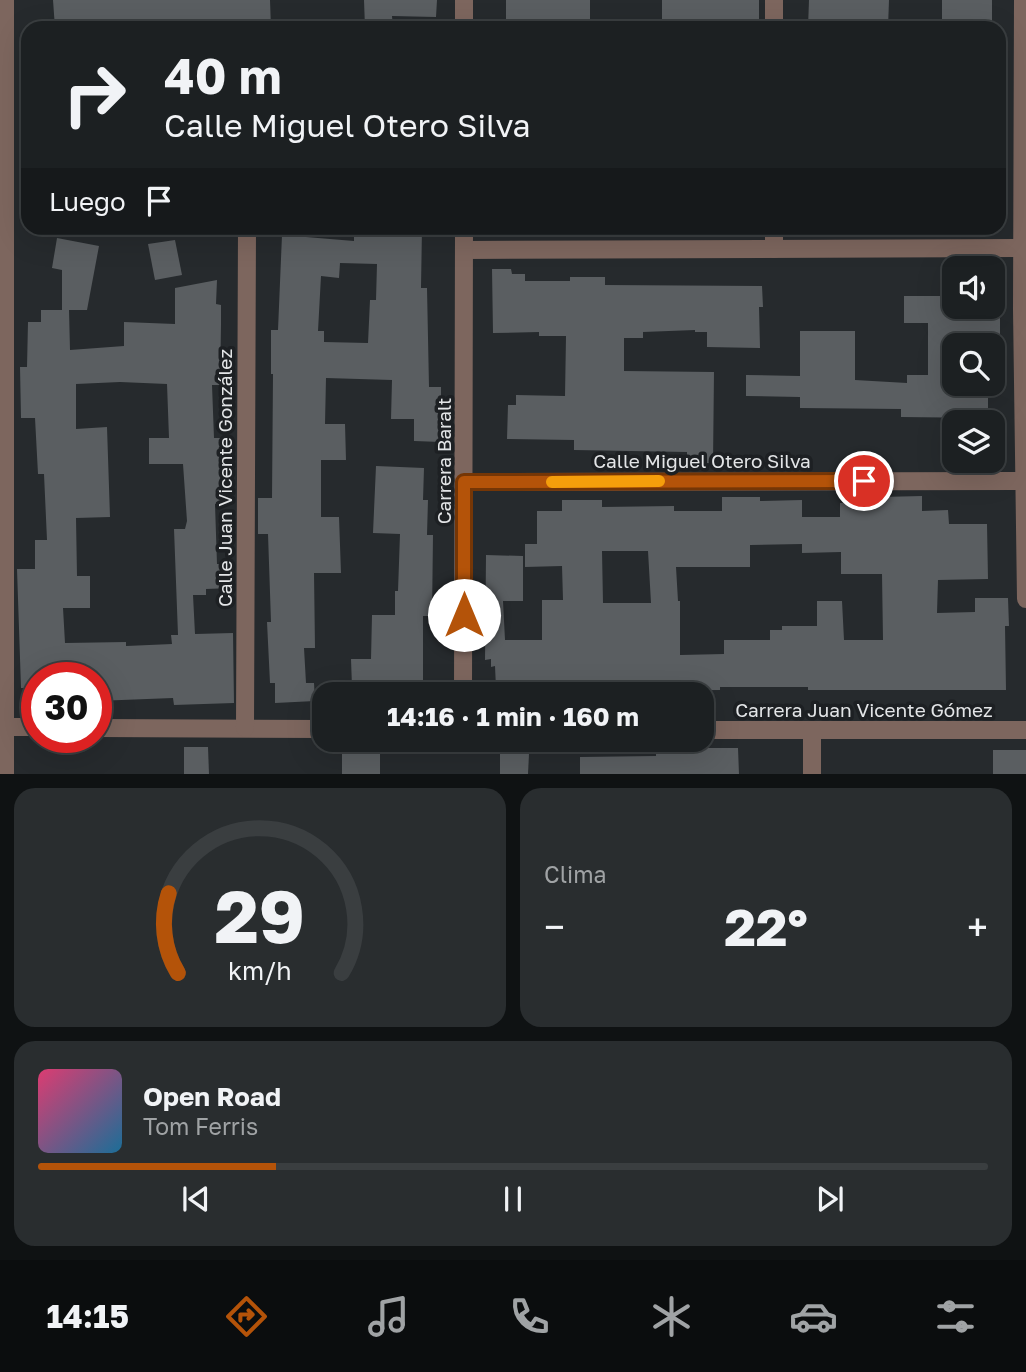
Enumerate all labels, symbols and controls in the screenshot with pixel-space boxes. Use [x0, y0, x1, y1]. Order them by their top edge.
text: 40 m [164, 46, 282, 105]
icon: right [49, 49, 140, 140]
text: Calle Miguel Otero Silva [164, 106, 531, 144]
icon: arrive [140, 182, 178, 220]
text: Luego [49, 186, 126, 217]
map controls [942, 256, 1005, 473]
button: sound [942, 256, 1005, 319]
button: search [942, 333, 1005, 396]
street label: Calle Juan Vicente González [213, 349, 236, 607]
street label: Carrera Baralt [432, 398, 455, 524]
button: layers [942, 410, 1005, 473]
street label: Calle Miguel Otero Silva [593, 449, 811, 472]
pin [834, 451, 894, 511]
icon: arrive [845, 462, 883, 500]
position arrow [427, 578, 501, 652]
speed limit sign: 30 [21, 662, 112, 753]
street label: Carrera Juan Vicente Gómez [735, 698, 993, 721]
text: 14:16 · 1 min · 160 m [387, 701, 639, 732]
text: Clima [544, 860, 607, 888]
text: 29 [215, 873, 305, 960]
text: 22° [724, 895, 808, 957]
text: − [544, 904, 565, 949]
text: + [967, 904, 988, 949]
text: km/h [228, 955, 292, 986]
text: Open Road [143, 1081, 281, 1112]
text: Tom Ferris [143, 1112, 258, 1140]
icon: previous [177, 1180, 215, 1218]
icon: pause [494, 1180, 532, 1218]
icon: next [811, 1180, 849, 1218]
icon: directions [222, 1292, 271, 1341]
icon: music [364, 1292, 413, 1341]
icon: phone [505, 1292, 554, 1341]
icon: climate [647, 1292, 696, 1341]
icon: car [789, 1292, 838, 1341]
icon: filters [931, 1292, 980, 1341]
text: 14:15 [46, 1297, 129, 1335]

